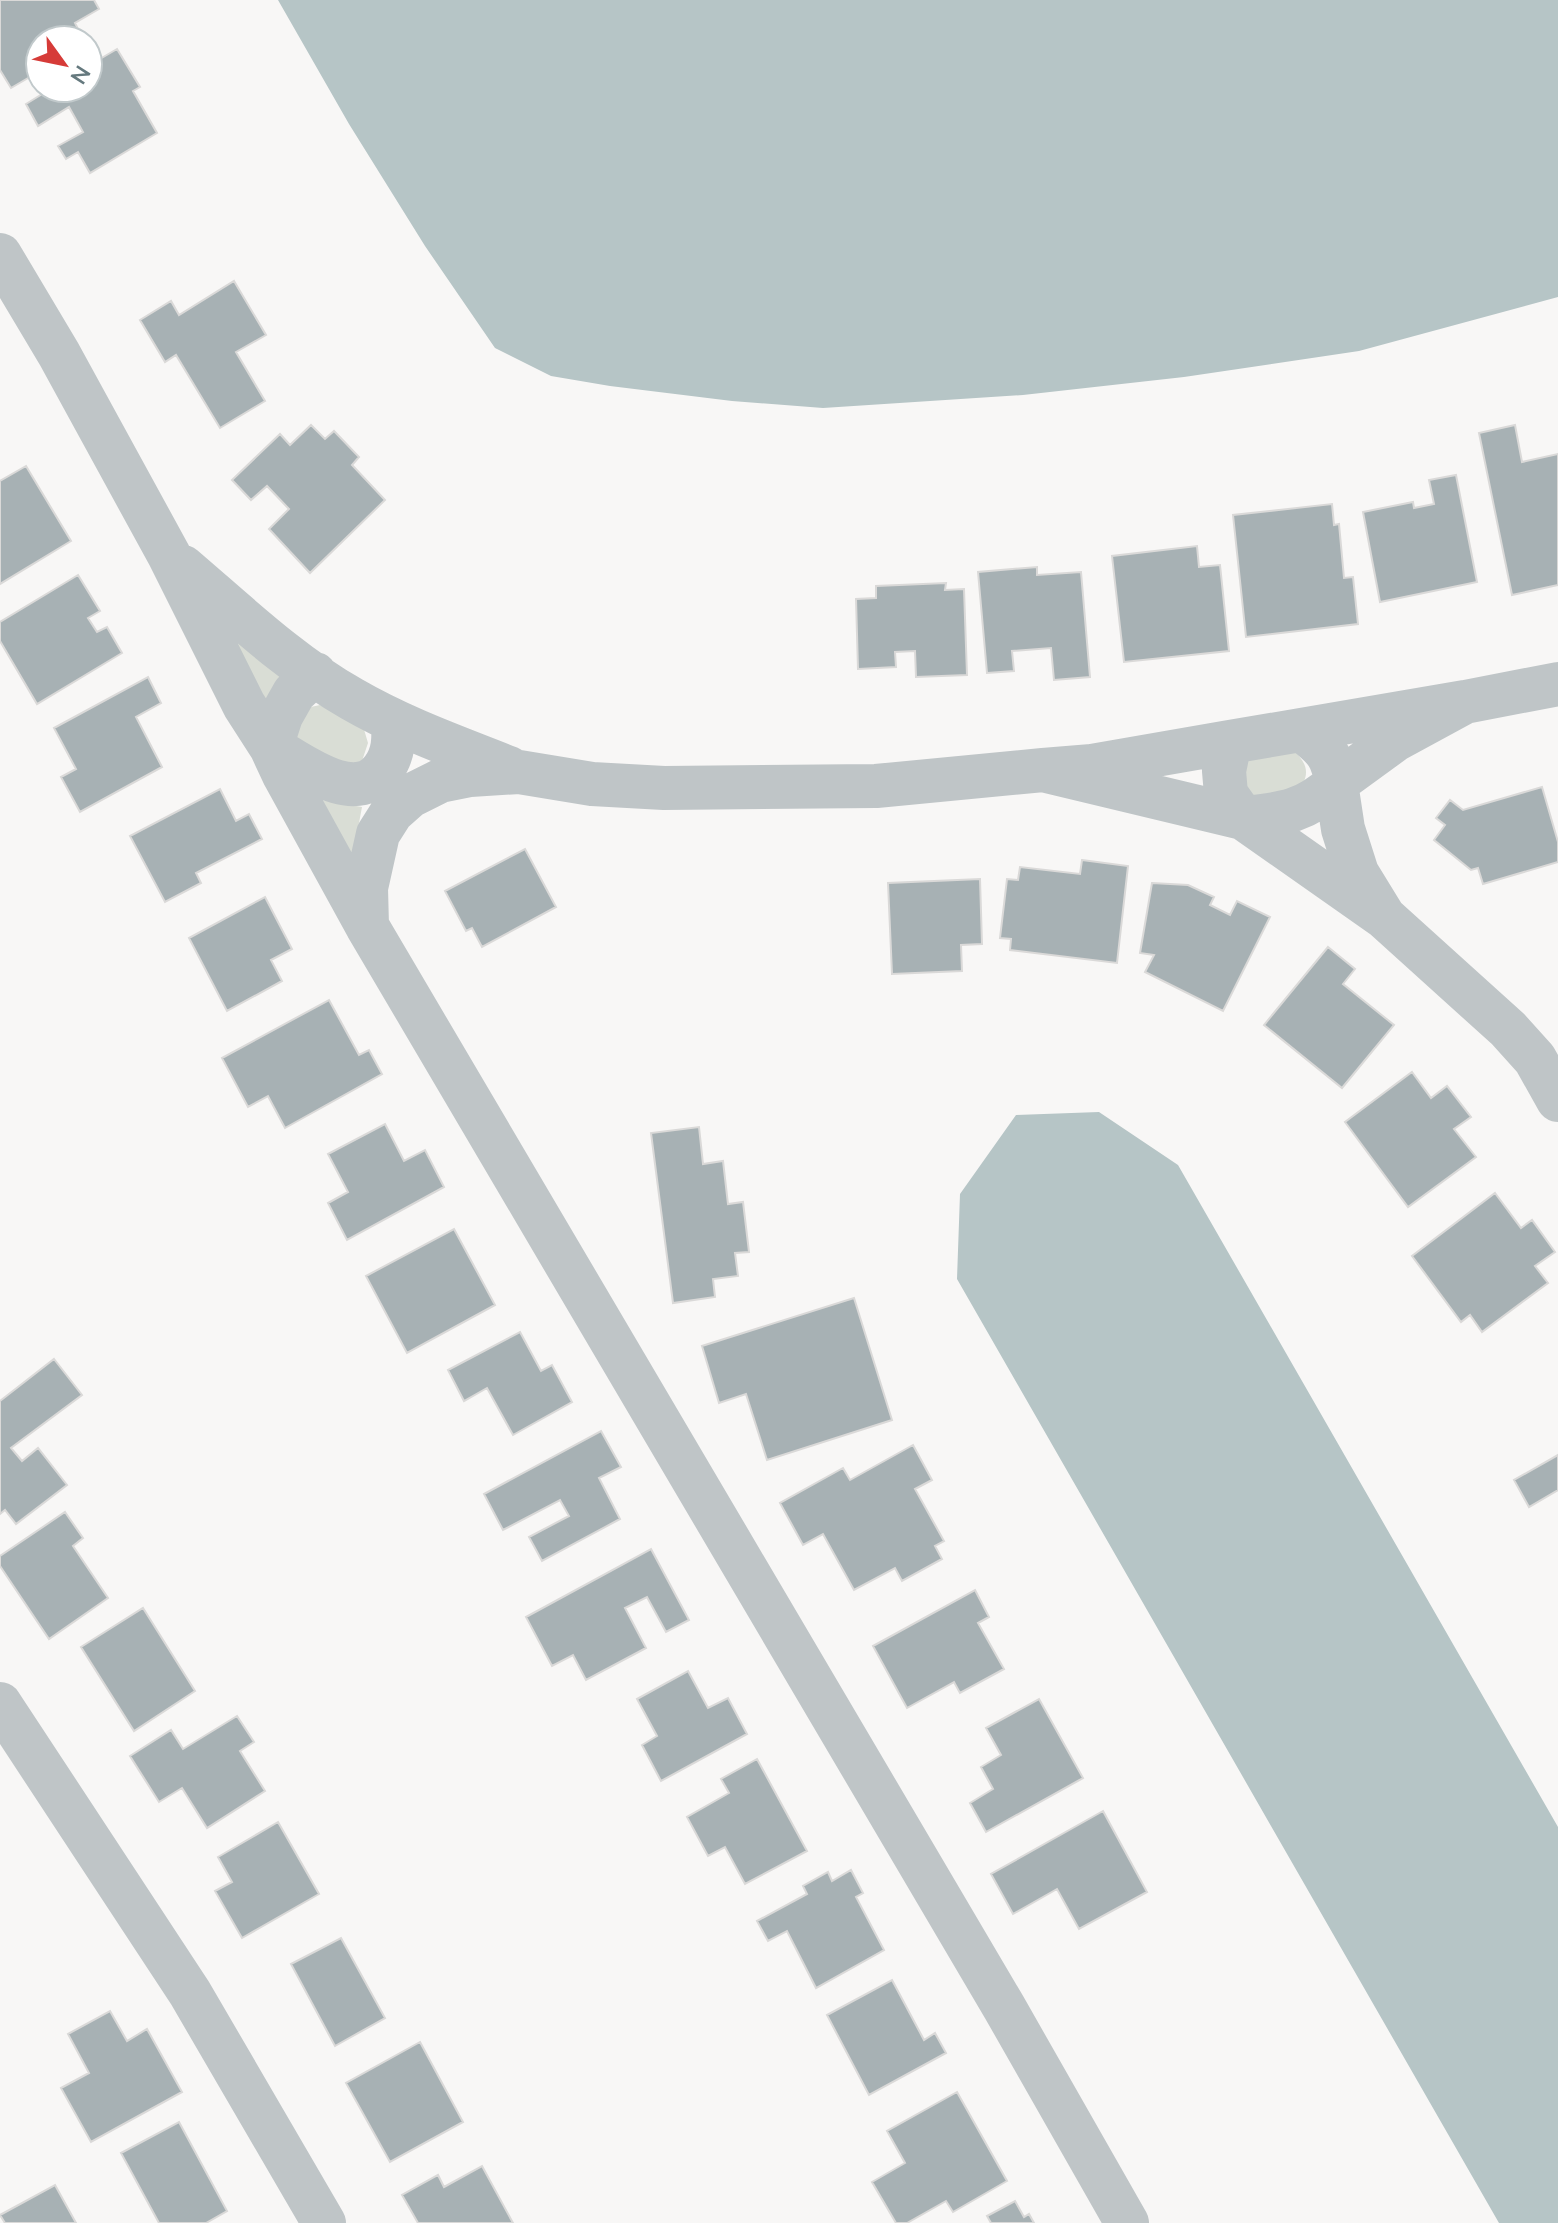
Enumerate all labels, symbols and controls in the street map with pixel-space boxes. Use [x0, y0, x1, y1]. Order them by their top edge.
north arrow [24, 24, 104, 104]
text: N [63, 59, 97, 89]

